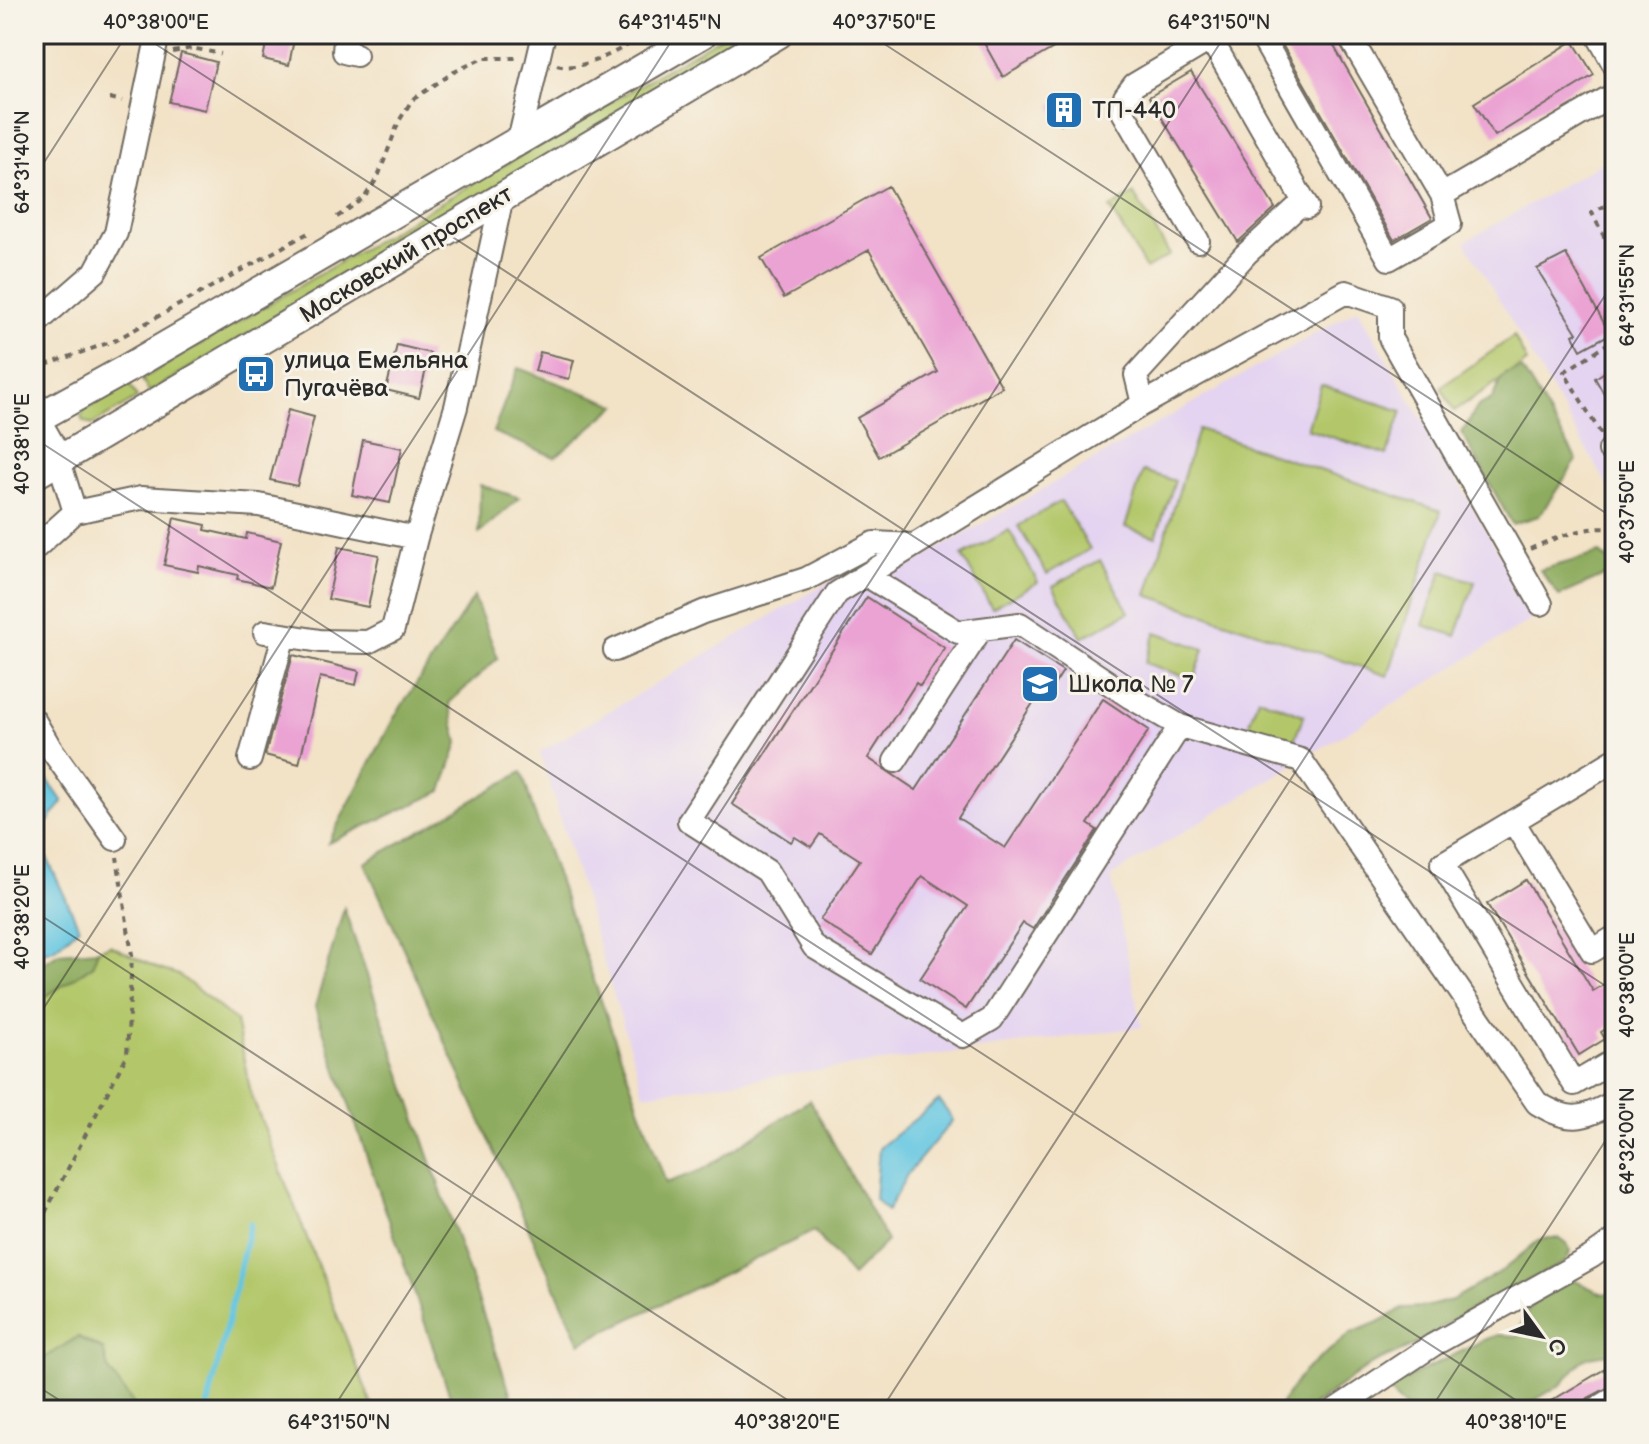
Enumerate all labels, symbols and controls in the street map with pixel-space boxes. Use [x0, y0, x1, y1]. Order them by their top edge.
text: 40°38'00"E [103, 11, 209, 35]
text: 64°31'45"N [618, 11, 722, 35]
text: 40°37'50"E [832, 11, 936, 35]
text: 64°31'50"N [1167, 11, 1271, 35]
building icon: ТП-440 [1043, 89, 1085, 131]
place label: ТП-440 [1092, 96, 1176, 125]
text: 64°31'40"N [11, 110, 35, 214]
street label: Московский проспект [295, 179, 518, 329]
text: 64°31'55"N [1616, 244, 1640, 346]
place label: улица Емельяна Пугачёва [284, 346, 468, 403]
bus stop icon: улица Емельяна Пугачёва [235, 353, 277, 395]
text: 40°38'10"E [11, 393, 35, 495]
text: 40°37'50"E [1616, 460, 1640, 564]
school or university icon: Школа № 7 [1019, 663, 1061, 705]
place label: Школа № 7 [1068, 670, 1194, 699]
text: 40°38'20"E [11, 864, 35, 970]
text: 40°38'00"E [1616, 932, 1640, 1038]
text: 64°32'00"N [1616, 1087, 1640, 1195]
north arrow [1501, 1296, 1581, 1376]
text: С [1541, 1332, 1572, 1360]
text: 64°31'50"N [287, 1411, 391, 1435]
text: 40°38'20"E [734, 1411, 840, 1435]
text: 40°38'10"E [1465, 1411, 1567, 1435]

